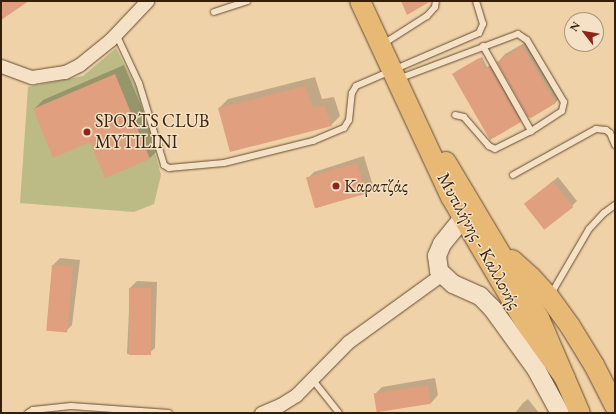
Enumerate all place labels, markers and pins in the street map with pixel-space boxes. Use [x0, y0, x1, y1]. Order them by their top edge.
place label: SPORTS CLUB MYTILINI [95, 111, 209, 154]
marker: SPORTS CLUB MYTILINI [82, 127, 92, 137]
place label: Καρατζάς [344, 175, 408, 197]
marker: Καρατζάς [331, 181, 341, 191]

